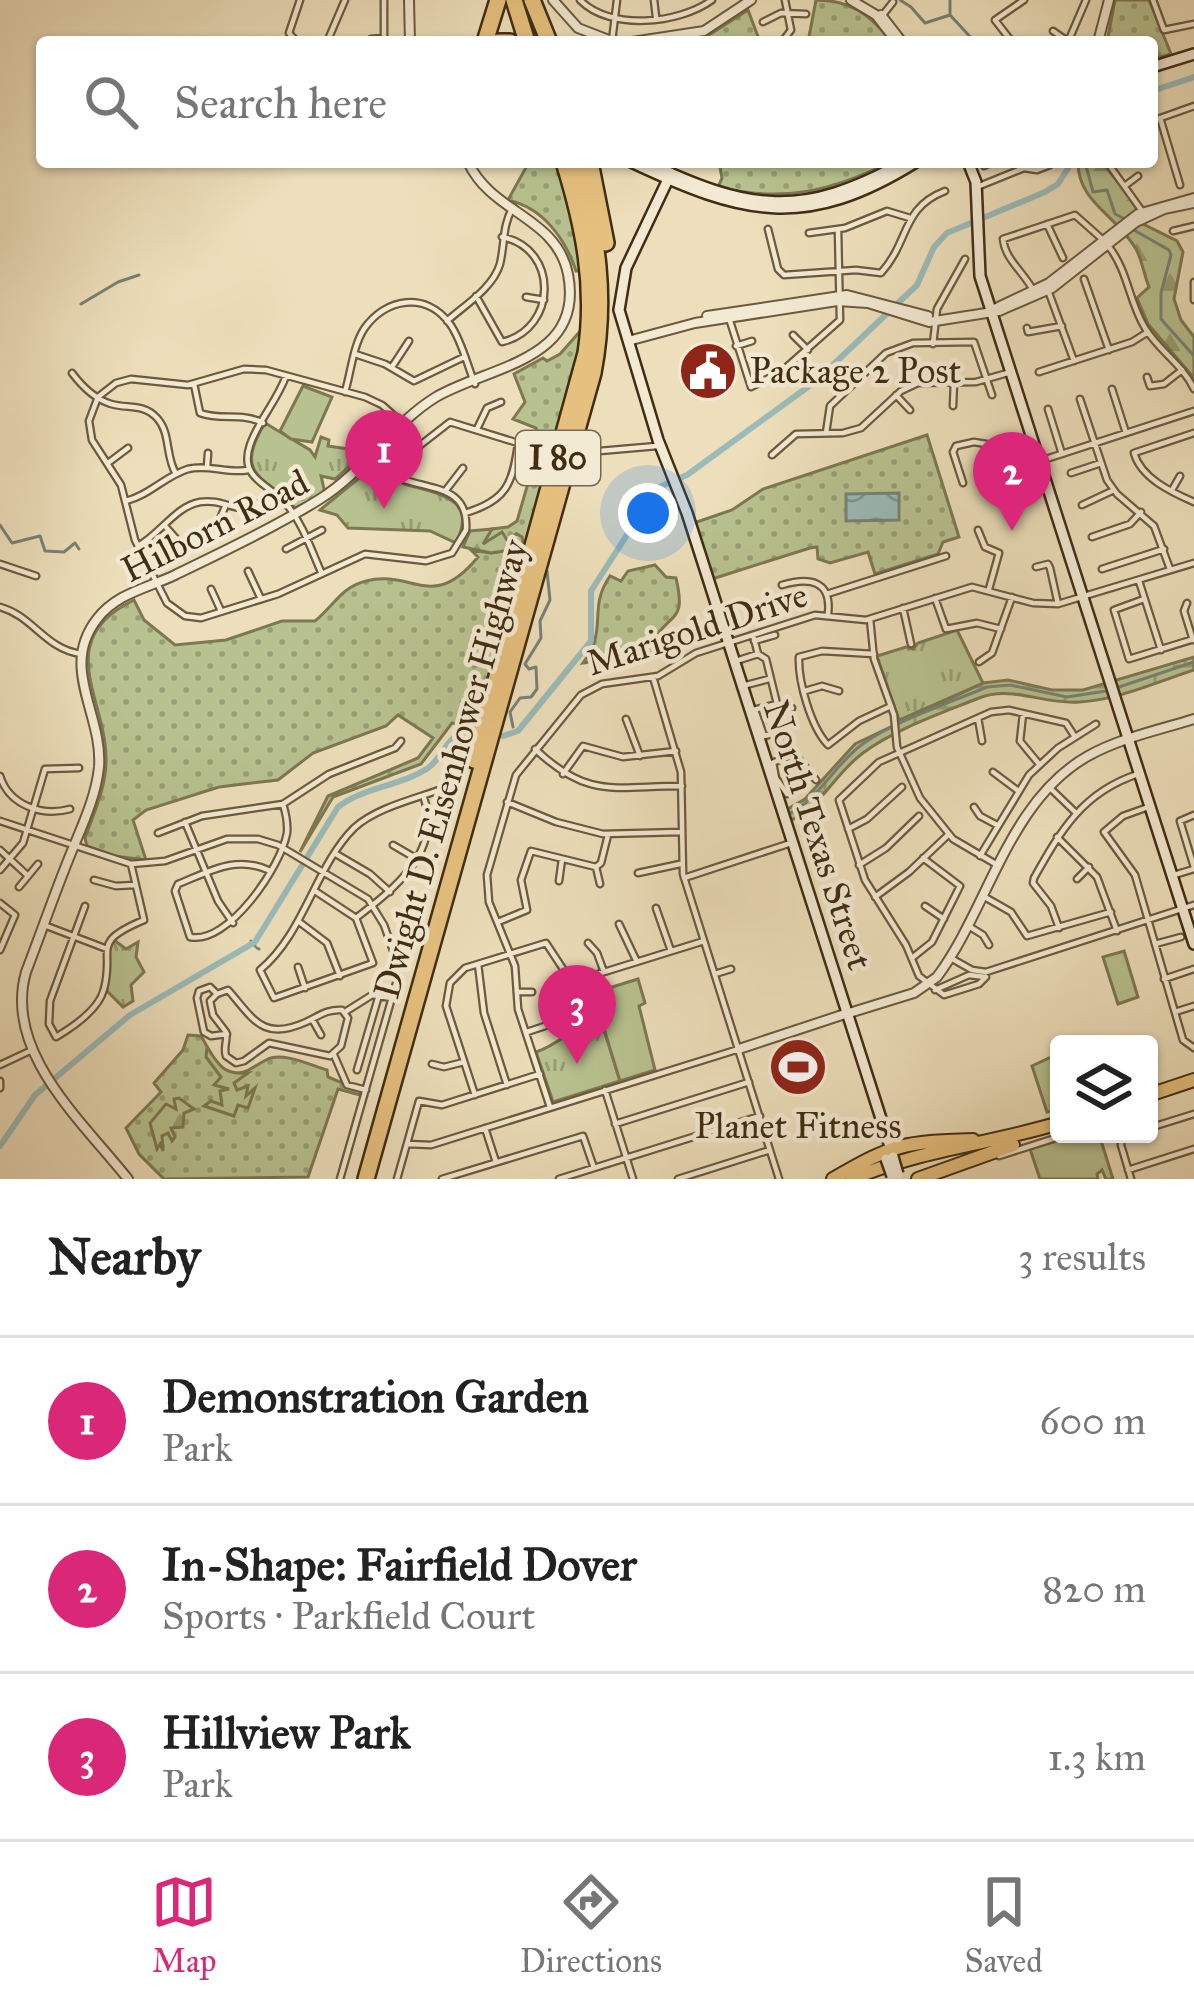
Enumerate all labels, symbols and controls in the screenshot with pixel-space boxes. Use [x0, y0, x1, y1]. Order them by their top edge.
search box [36, 36, 1158, 168]
icon: search [78, 69, 144, 135]
text: Search here [174, 75, 387, 130]
public building icon: Package 2 Post [677, 340, 739, 402]
place label: Package 2 Post [750, 349, 962, 393]
pin: 1 [345, 410, 423, 509]
road number: I 80 [516, 431, 600, 485]
pin: 2 [973, 432, 1051, 531]
street label: Hilborn Road [114, 460, 316, 592]
your location [618, 483, 678, 543]
street label: Dwight D. Eisenhower Highway [364, 533, 538, 1003]
street label: Marigold Drive [581, 573, 813, 685]
street label: North Texas Street [754, 695, 882, 975]
pin: 3 [538, 965, 616, 1064]
map controls [1050, 1035, 1158, 1143]
button: layers [1050, 1035, 1158, 1143]
sports icon: Planet Fitness [767, 1036, 829, 1098]
place label: Planet Fitness [694, 1104, 902, 1148]
text: Nearby [48, 1226, 200, 1288]
text: 3 results [1018, 1233, 1146, 1281]
text: Demonstration Garden [162, 1369, 589, 1424]
text: 1 [79, 1397, 95, 1445]
text: 600 m [1039, 1397, 1146, 1445]
text: Park [162, 1424, 233, 1472]
text: In-Shape: Fairfield Dover [162, 1537, 637, 1592]
text: 2 [77, 1565, 97, 1613]
text: 820 m [1042, 1565, 1146, 1613]
text: Sports · Parkfield Court [162, 1592, 535, 1640]
text: Hillview Park [162, 1705, 410, 1760]
text: 3 [79, 1733, 95, 1781]
text: 1.3 km [1048, 1733, 1146, 1781]
text: Park [162, 1760, 233, 1808]
tab: Map [151, 1869, 217, 1981]
tab: Directions [520, 1869, 662, 1981]
tab: Saved [964, 1869, 1043, 1981]

